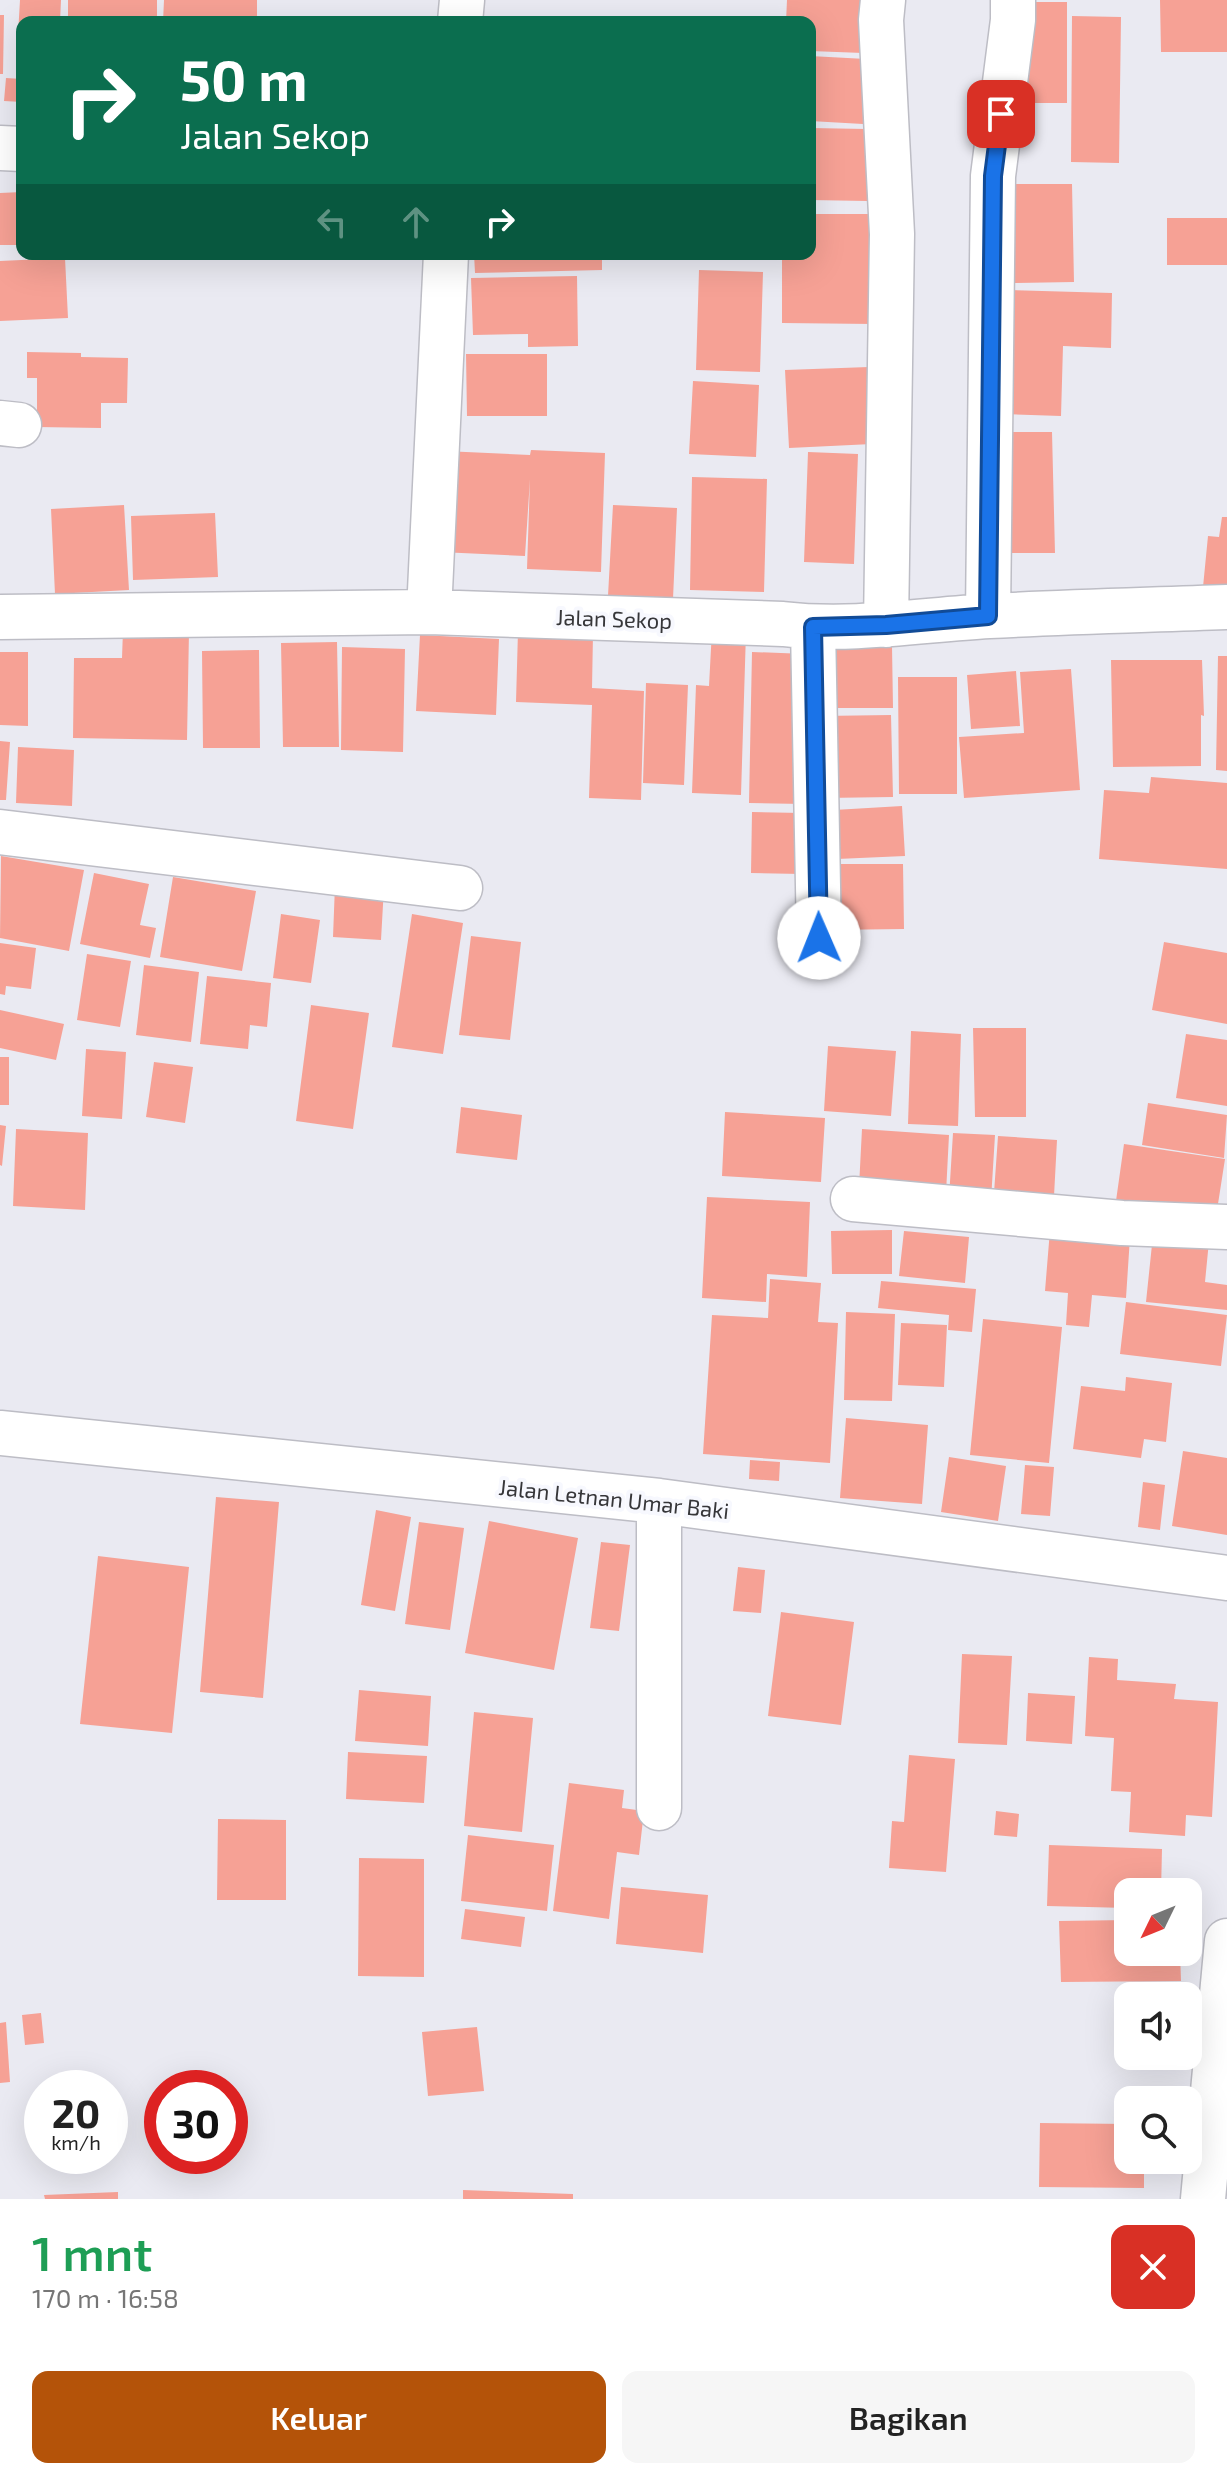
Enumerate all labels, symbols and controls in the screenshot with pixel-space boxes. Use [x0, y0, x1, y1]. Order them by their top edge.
text: 50 m [180, 45, 308, 112]
icon: right [48, 48, 152, 152]
pin [967, 80, 1035, 148]
icon: arrive [979, 92, 1023, 136]
text: Jalan Sekop [180, 113, 370, 156]
icon: left [310, 200, 354, 244]
icon: ahead [394, 200, 438, 244]
icon: right [478, 200, 522, 244]
street label: Jalan Sekop [556, 603, 672, 633]
position arrow [777, 896, 861, 980]
street label: Jalan Letnan Umar Baki [498, 1473, 730, 1523]
north arrow [1114, 1878, 1202, 1966]
map controls [1114, 1878, 1202, 2174]
button: sound [1114, 1982, 1202, 2070]
speed limit sign: 30 [144, 2070, 248, 2174]
button: search [1114, 2086, 1202, 2174]
text: 20 [52, 2088, 100, 2136]
text: km/h [51, 2130, 101, 2154]
text: 1 mnt [32, 2223, 152, 2281]
button: close [1111, 2225, 1195, 2309]
text: 170 m · 16:58 [32, 2282, 179, 2313]
button: Keluar [32, 2371, 606, 2463]
button: Bagikan [622, 2371, 1195, 2463]

